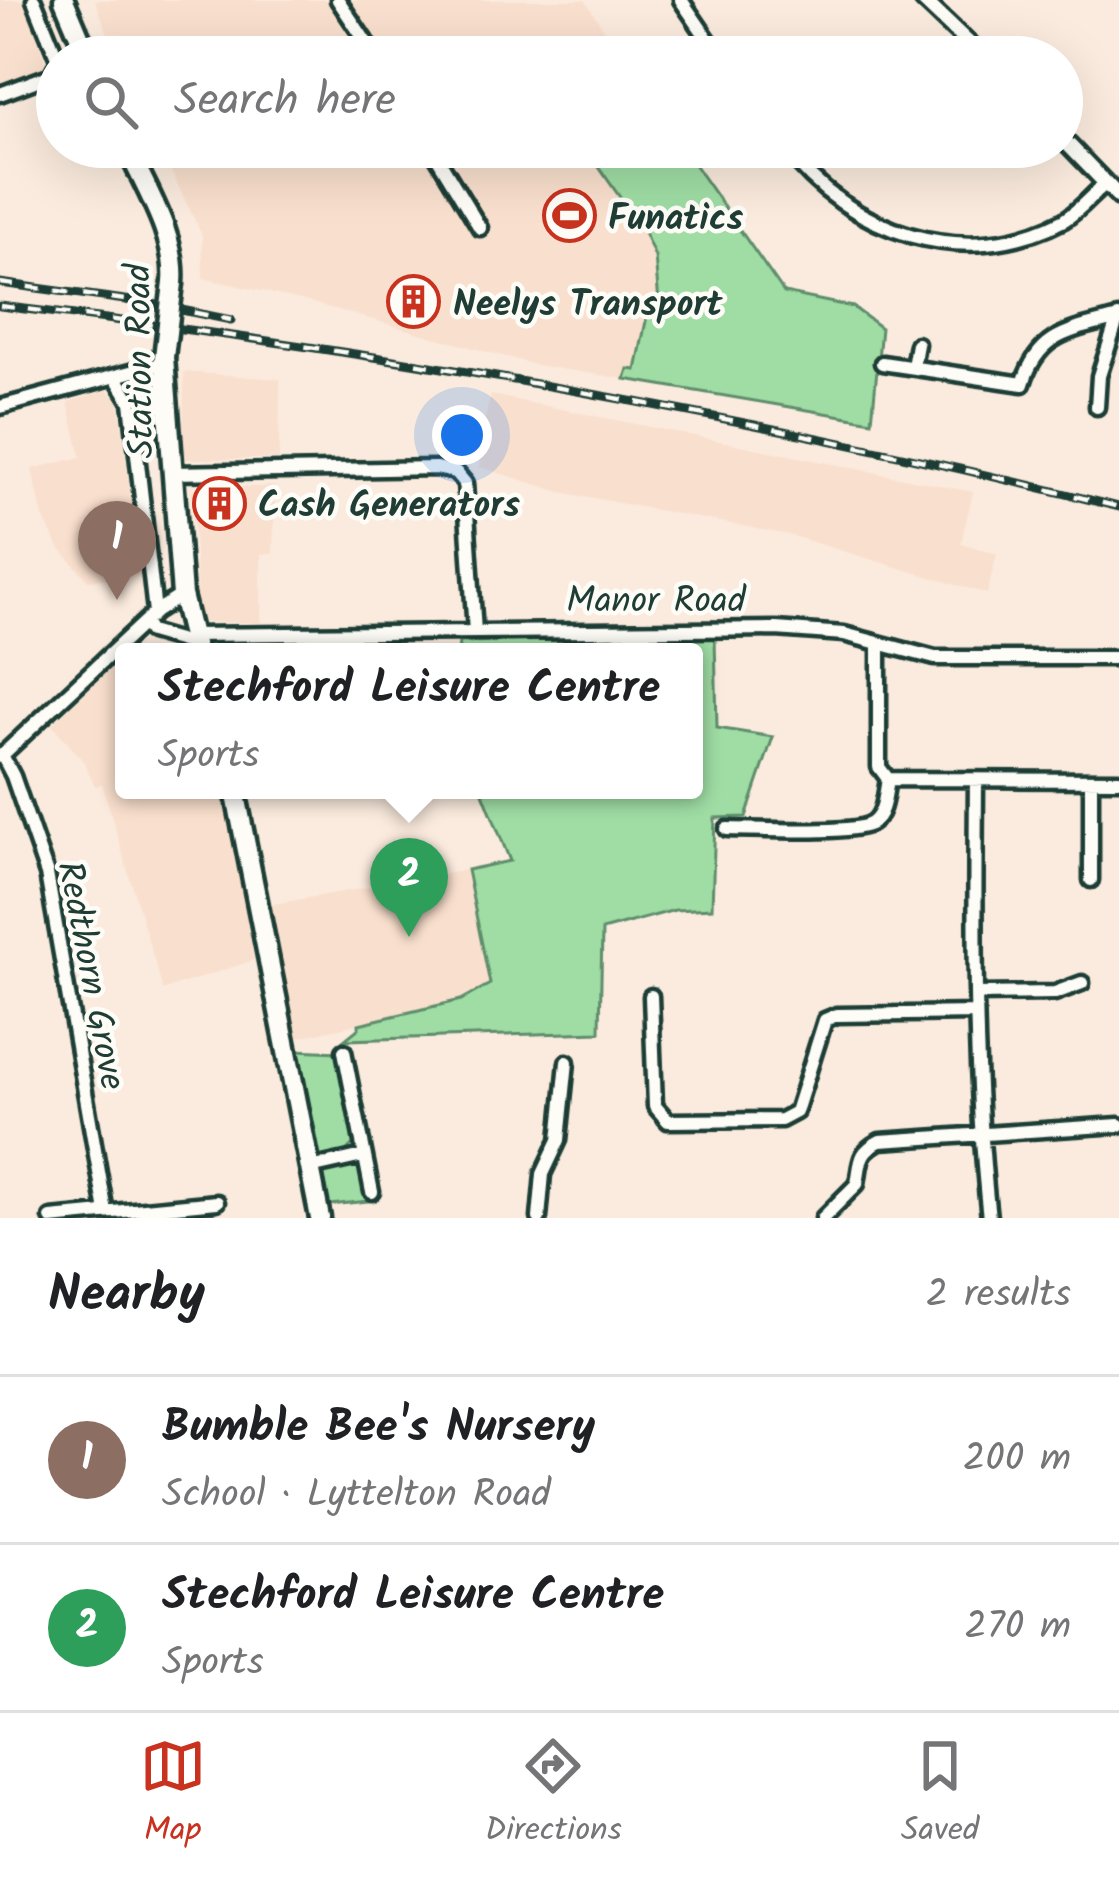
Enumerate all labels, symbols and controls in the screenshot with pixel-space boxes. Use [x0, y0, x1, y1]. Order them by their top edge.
search box [36, 36, 1083, 168]
text: Search here [174, 66, 396, 138]
icon: search [78, 69, 144, 135]
sports icon: Funatics [541, 188, 597, 244]
place label: Funatics [608, 191, 744, 248]
street label: Station Road [111, 262, 172, 459]
building icon: Neelys Transport [386, 274, 442, 330]
place label: Neelys Transport [453, 277, 723, 334]
your location [432, 405, 492, 465]
building icon: Cash Generators [191, 475, 247, 531]
place label: Cash Generators [258, 478, 520, 535]
pin: 1 [78, 501, 156, 600]
street label: Manor Road [566, 574, 747, 631]
popup [115, 643, 703, 799]
text: Stechford Leisure Centre [158, 654, 660, 726]
text: Sports [158, 726, 259, 788]
pin: 2 [370, 838, 448, 937]
street label: Redthorn Grove [39, 856, 140, 1095]
text: Nearby [48, 1256, 205, 1337]
text: 2 results [926, 1265, 1071, 1327]
text: Bumble Bee's Nursery [162, 1393, 595, 1465]
text: 1 [81, 1429, 93, 1491]
text: 200 m [963, 1429, 1071, 1491]
text: School · Lyttelton Road [162, 1465, 551, 1527]
text: Stechford Leisure Centre [162, 1561, 664, 1633]
text: 2 [76, 1597, 98, 1659]
text: 270 m [964, 1597, 1071, 1659]
text: Sports [162, 1633, 264, 1695]
tab: Map [140, 1733, 206, 1858]
tab: Directions [485, 1733, 622, 1858]
tab: Saved [901, 1733, 979, 1858]

